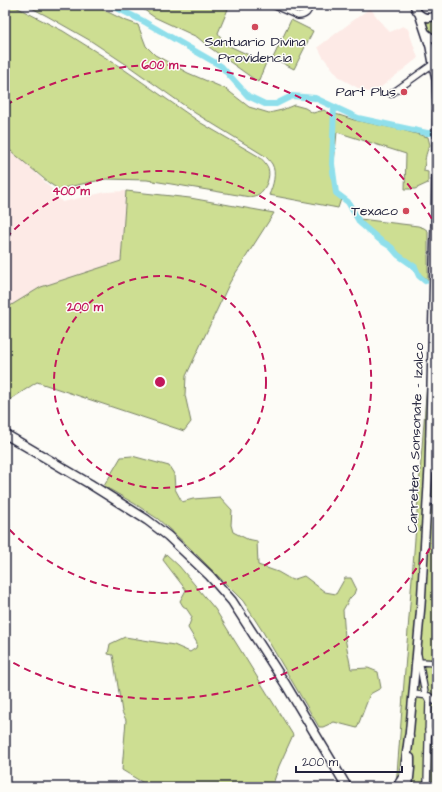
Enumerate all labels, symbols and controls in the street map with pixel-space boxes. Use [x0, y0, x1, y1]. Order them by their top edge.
marker: Santuario Divina Providencia [250, 22, 260, 32]
place label: Santuario Divina Providencia [204, 32, 306, 68]
text: 600 m [142, 57, 179, 74]
place label: Part Plus [336, 82, 396, 102]
marker: Part Plus [399, 87, 409, 97]
text: 400 m [52, 183, 90, 200]
place label: Texaco [351, 201, 398, 221]
marker: Texaco [401, 206, 411, 216]
text: 200 m [66, 299, 104, 316]
street label: Carretera Sonsonate - Izalco [403, 342, 429, 534]
centre of rings [153, 375, 167, 389]
scale bar [296, 748, 402, 774]
text: 200 m [302, 754, 339, 771]

